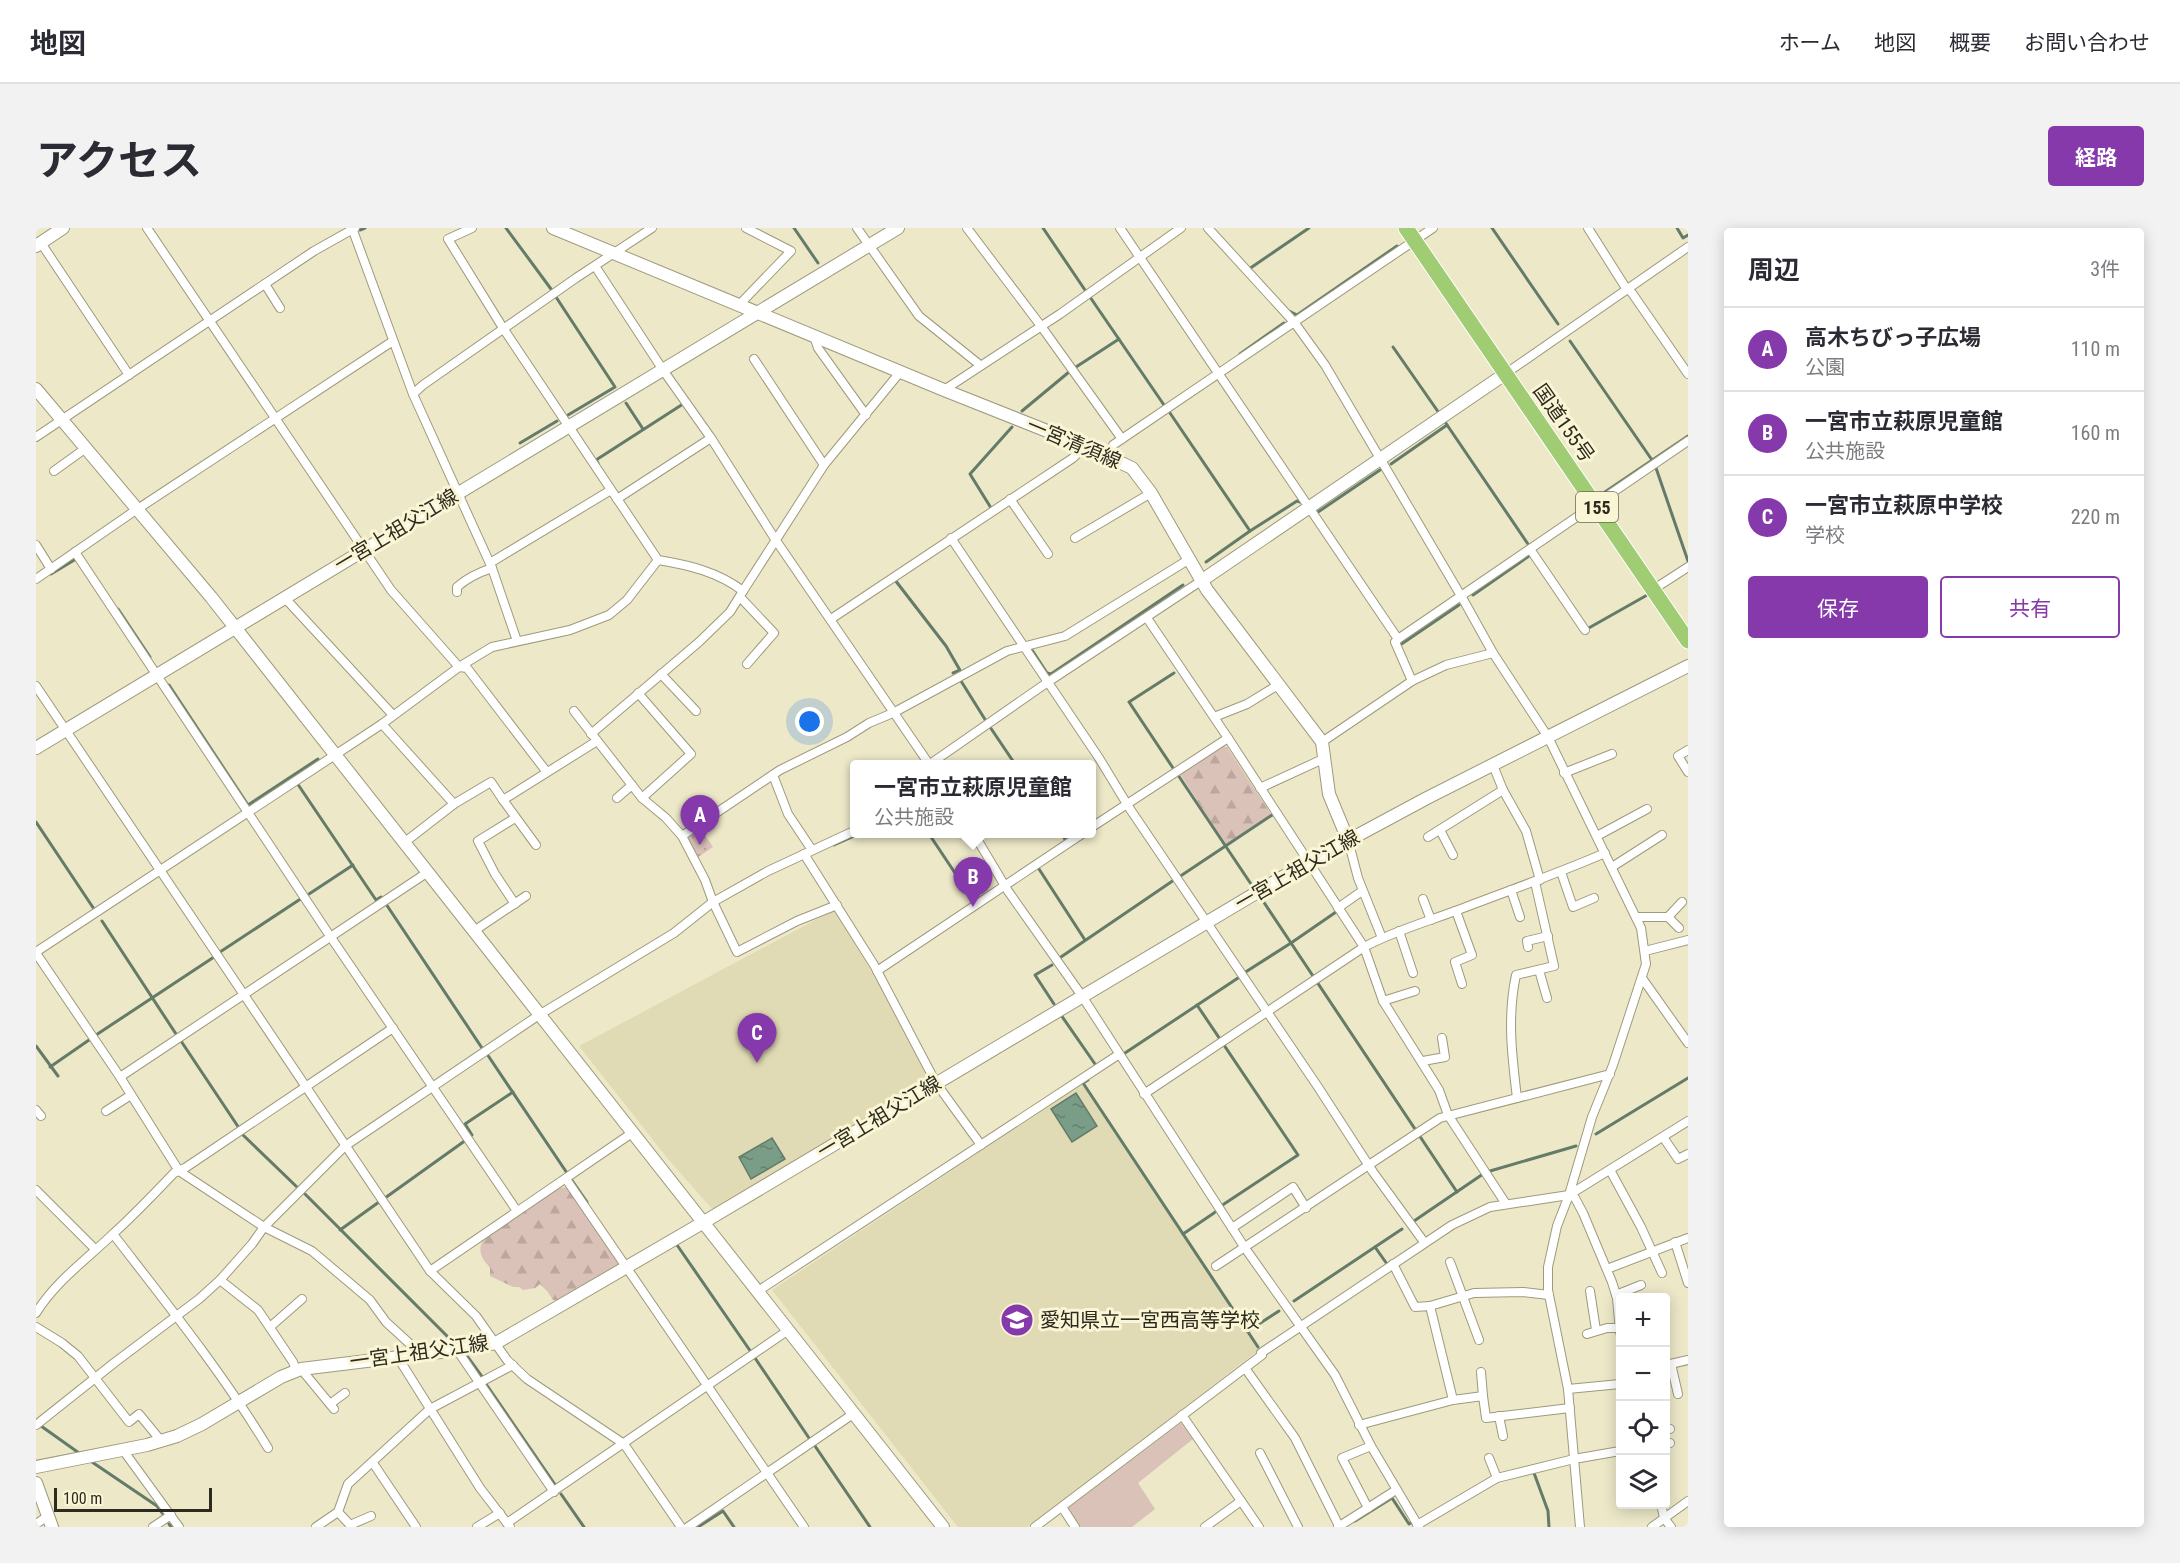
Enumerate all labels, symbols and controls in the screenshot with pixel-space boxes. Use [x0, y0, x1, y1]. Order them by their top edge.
text: 地図 [30, 27, 86, 60]
text: ホーム [1779, 31, 1841, 55]
text: 地図 [1874, 31, 1916, 55]
text: 概要 [1949, 31, 1991, 55]
text: お問い合わせ [2024, 31, 2150, 55]
button: 経路 [2048, 126, 2144, 186]
text: アクセス [36, 136, 202, 185]
text: 周辺 [1748, 255, 1800, 285]
text: 3件 [2090, 257, 2120, 281]
text: 高木ちびっ子広場 [1805, 325, 1981, 350]
text: A [1762, 337, 1773, 361]
text: 110 m [2071, 337, 2120, 361]
text: 公園 [1805, 355, 1845, 379]
street label: 国道155号 [1528, 379, 1600, 467]
text: 一宮市立萩原児童館 [1805, 409, 2003, 434]
street label: 一宮清須線 [1023, 412, 1125, 474]
text: B [1762, 421, 1773, 445]
text: 160 m [2071, 421, 2120, 445]
text: 公共施設 [1805, 439, 1885, 463]
street label: 一宮上祖父江線 [330, 484, 462, 576]
road number: 155 [1576, 492, 1618, 522]
text: 一宮市立萩原中学校 [1805, 493, 2003, 518]
text: C [1762, 505, 1773, 529]
text: 220 m [2071, 505, 2120, 529]
text: 学校 [1805, 523, 1845, 547]
button: 保存 [1748, 576, 1928, 638]
button: 共有 [1940, 576, 2120, 638]
your location [795, 707, 824, 736]
popup [850, 760, 1096, 838]
text: 一宮市立萩原児童館 [874, 775, 1072, 800]
pin: A [680, 796, 720, 845]
text: 公共施設 [874, 805, 954, 829]
street label: 一宮上祖父江線 [1230, 825, 1364, 915]
pin: B [954, 858, 992, 907]
pin: C [738, 1014, 776, 1063]
street label: 一宮上祖父江線 [813, 1071, 945, 1163]
map controls [1616, 1293, 1670, 1509]
button: + [1616, 1293, 1670, 1347]
school or university icon: 愛知県立一宮西高等学校 [999, 1302, 1035, 1338]
place label: 愛知県立一宮西高等学校 [1040, 1308, 1260, 1332]
street label: 一宮上祖父江線 [348, 1330, 490, 1374]
button: − [1616, 1347, 1670, 1401]
button: locate [1616, 1401, 1670, 1455]
button: layers [1616, 1455, 1670, 1509]
scale bar [54, 1485, 212, 1512]
text: 100 m [63, 1489, 102, 1508]

